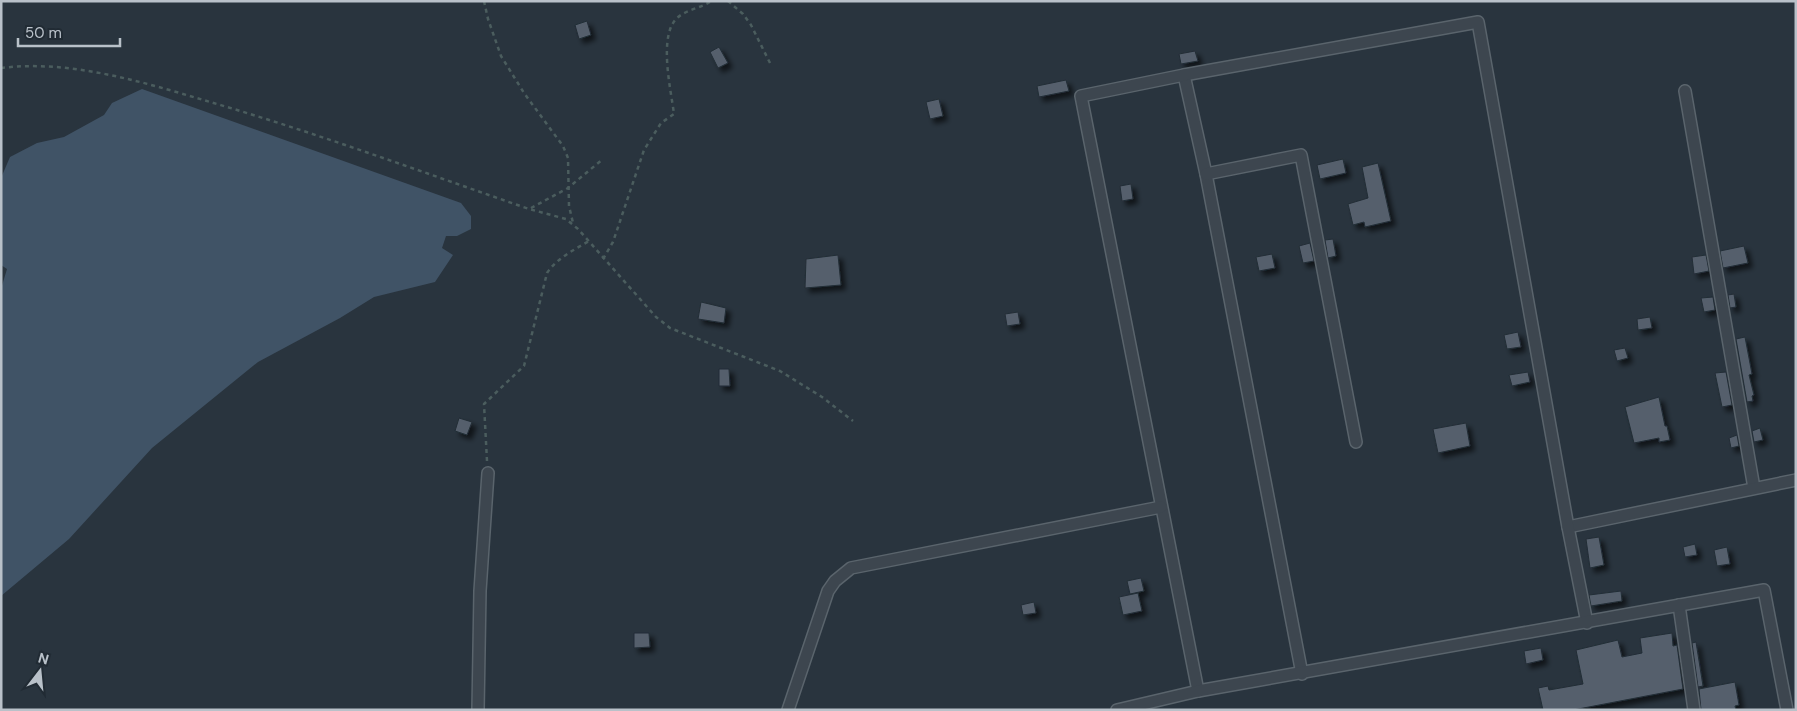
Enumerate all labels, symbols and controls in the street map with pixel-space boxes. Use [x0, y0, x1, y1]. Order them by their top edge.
scale bar [18, 15, 120, 47]
text: 50 m [25, 23, 62, 43]
north arrow [15, 646, 65, 696]
text: N [36, 648, 51, 669]

